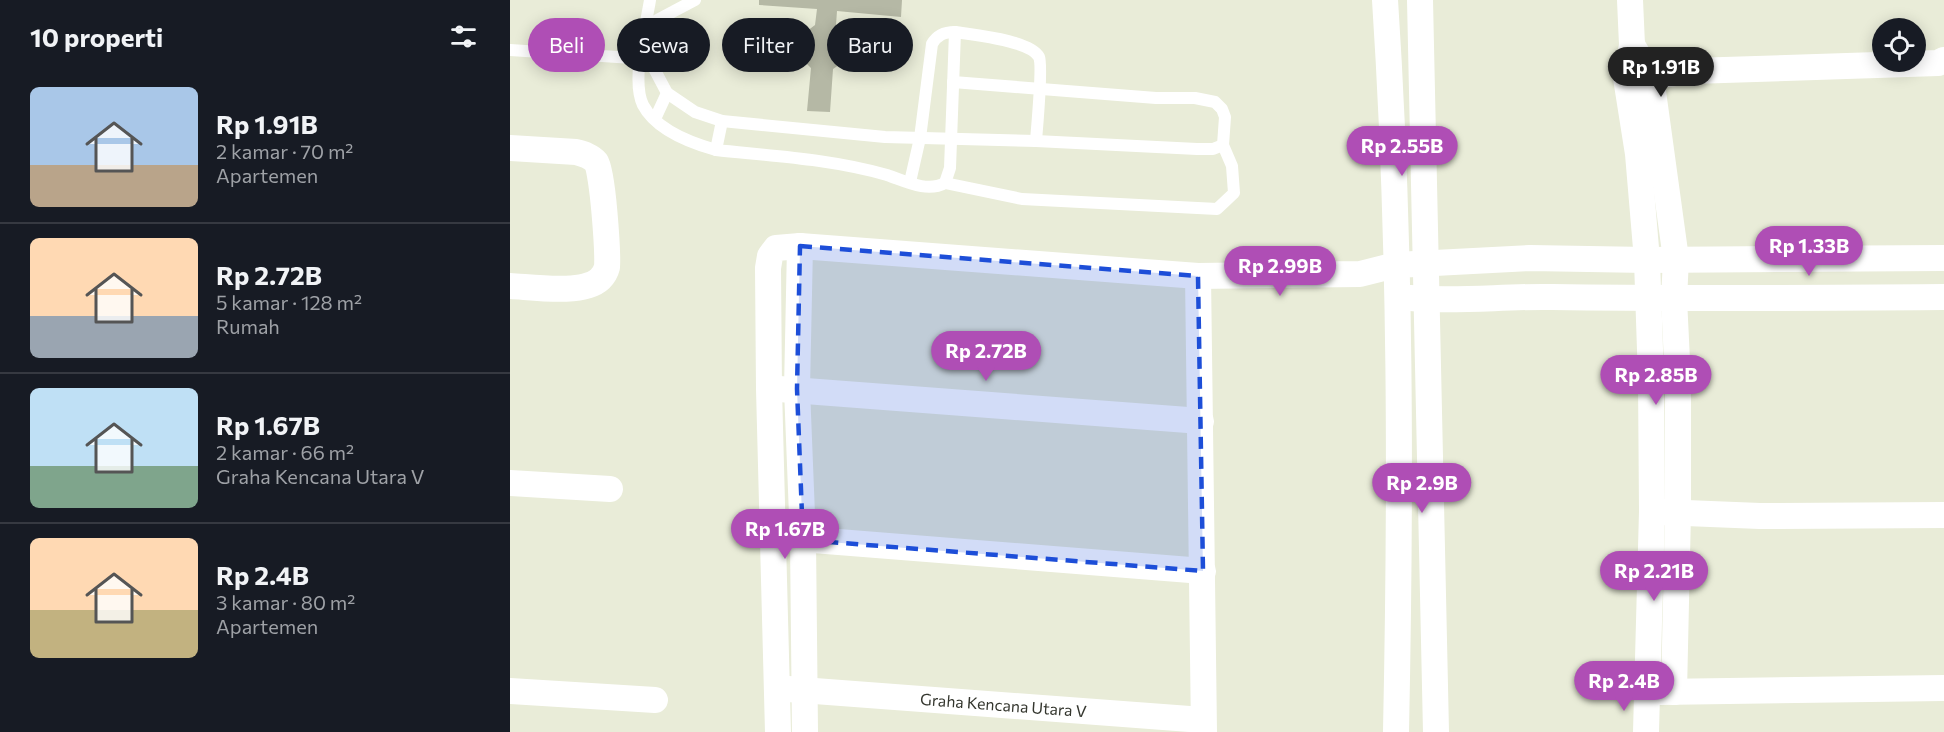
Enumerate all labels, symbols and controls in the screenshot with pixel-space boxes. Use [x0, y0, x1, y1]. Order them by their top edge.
chip: Beli [528, 18, 605, 72]
chip: Sewa [617, 18, 710, 72]
chip: Filter [722, 18, 815, 72]
chip: Baru [827, 18, 913, 72]
map controls [1872, 18, 1926, 72]
button: locate [1872, 18, 1926, 72]
icon: filters [447, 20, 480, 53]
text: 10 properti [30, 21, 163, 52]
pin: Rp 1.91B [1599, 47, 1723, 98]
text: Rp 1.91B [1622, 54, 1700, 78]
text: Rp 1.91B [216, 108, 318, 139]
icon: home [78, 111, 150, 183]
pin: Rp 2.55B [1340, 126, 1464, 177]
text: Rp 2.55B [1361, 133, 1443, 157]
text: 2 kamar · 70 m² [216, 139, 353, 163]
text: Apartemen [216, 163, 318, 187]
pin: Rp 1.33B [1747, 226, 1871, 277]
text: Rp 1.33B [1769, 233, 1849, 257]
pin: Rp 2.99B [1218, 246, 1342, 297]
text: Rp 2.99B [1238, 253, 1322, 277]
text: Rp 2.72B [216, 259, 322, 290]
icon: home [78, 262, 150, 334]
text: 5 kamar · 128 m² [216, 290, 362, 314]
text: Rumah [216, 314, 280, 338]
pin: Rp 2.72B [924, 331, 1048, 382]
text: Rp 2.72B [945, 338, 1027, 362]
pin: Rp 2.85B [1594, 355, 1718, 406]
text: Rp 2.85B [1614, 362, 1698, 386]
text: Rp 1.67B [216, 409, 320, 440]
icon: home [78, 412, 150, 484]
text: 2 kamar · 66 m² [216, 440, 354, 464]
pin: Rp 2.9B [1367, 463, 1477, 514]
text: Graha Kencana Utara V [216, 464, 425, 488]
text: Rp 2.9B [1386, 470, 1458, 494]
pin: Rp 1.67B [723, 509, 847, 560]
text: Rp 1.67B [745, 516, 825, 540]
pin: Rp 2.21B [1592, 551, 1716, 602]
text: Rp 2.21B [1614, 558, 1694, 582]
text: Rp 2.4B [216, 559, 309, 590]
icon: home [78, 562, 150, 634]
text: 3 kamar · 80 m² [216, 590, 355, 614]
text: Apartemen [216, 614, 318, 638]
pin: Rp 2.4B [1569, 661, 1679, 712]
text: Rp 2.4B [1588, 668, 1660, 692]
street label: Graha Kencana Utara V [919, 689, 1087, 720]

